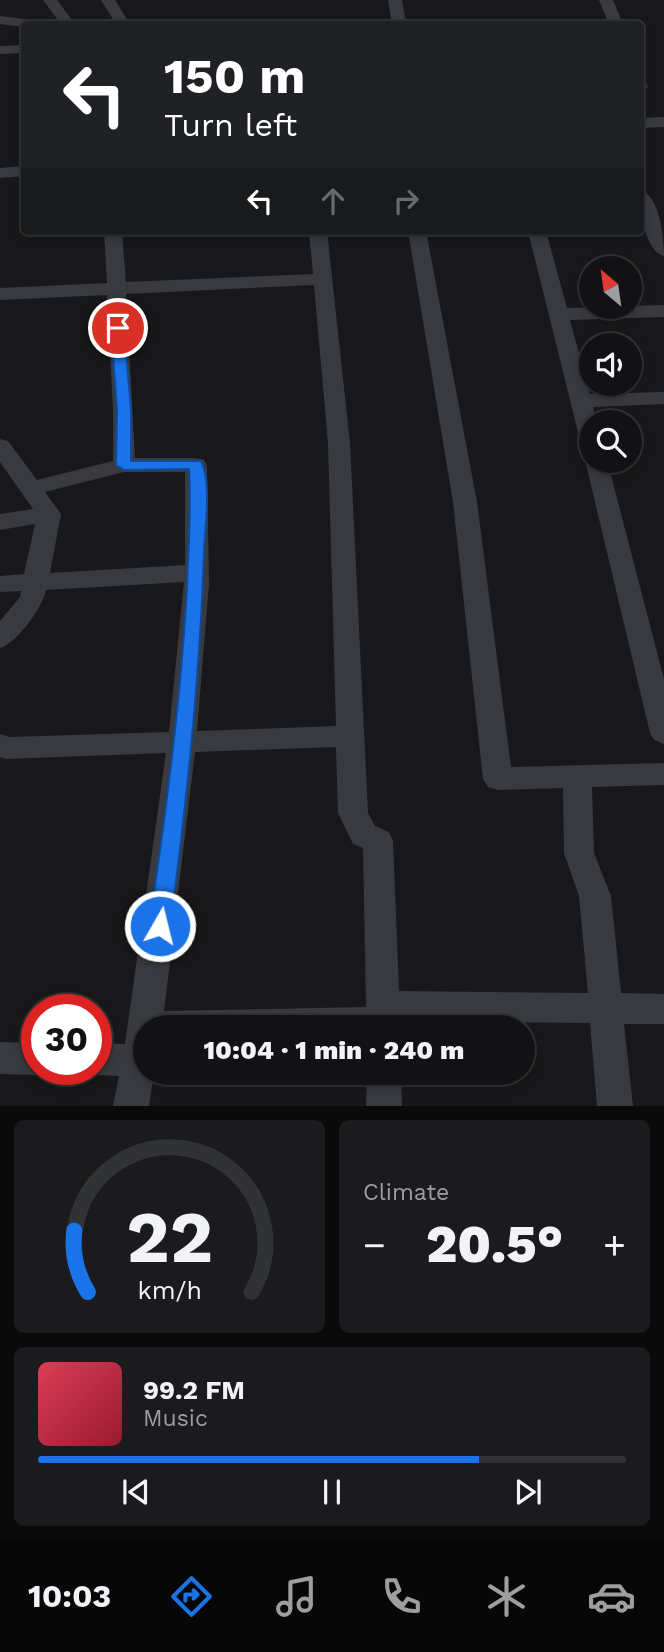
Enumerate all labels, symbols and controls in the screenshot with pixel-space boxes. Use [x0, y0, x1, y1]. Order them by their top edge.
text: 150 m [164, 47, 305, 105]
icon: left [49, 49, 140, 140]
text: Turn left [164, 106, 297, 144]
icon: left [241, 182, 279, 220]
icon: ahead [314, 182, 352, 220]
icon: right [387, 182, 425, 220]
north arrow [579, 256, 642, 318]
map controls [579, 256, 642, 473]
pin [88, 298, 148, 358]
icon: arrive [99, 309, 137, 347]
button: sound [579, 333, 642, 396]
button: search [579, 410, 642, 473]
position arrow [123, 889, 197, 963]
speed limit sign: 30 [21, 994, 112, 1085]
text: 10:04 · 1 min · 240 m [204, 1035, 464, 1065]
text: Climate [363, 1179, 449, 1206]
text: 22 [126, 1195, 213, 1281]
text: 20.5° [426, 1214, 563, 1275]
text: − [363, 1223, 386, 1267]
text: + [603, 1223, 626, 1267]
text: km/h [137, 1276, 202, 1305]
text: 99.2 FM [143, 1375, 245, 1405]
text: Music [143, 1405, 208, 1432]
icon: previous [117, 1473, 155, 1511]
icon: pause [313, 1473, 351, 1511]
icon: next [509, 1473, 547, 1511]
icon: directions [167, 1572, 216, 1621]
icon: music [272, 1572, 321, 1621]
icon: phone [377, 1572, 426, 1621]
icon: climate [482, 1572, 531, 1621]
icon: car [587, 1572, 636, 1621]
text: 10:03 [28, 1577, 111, 1615]

